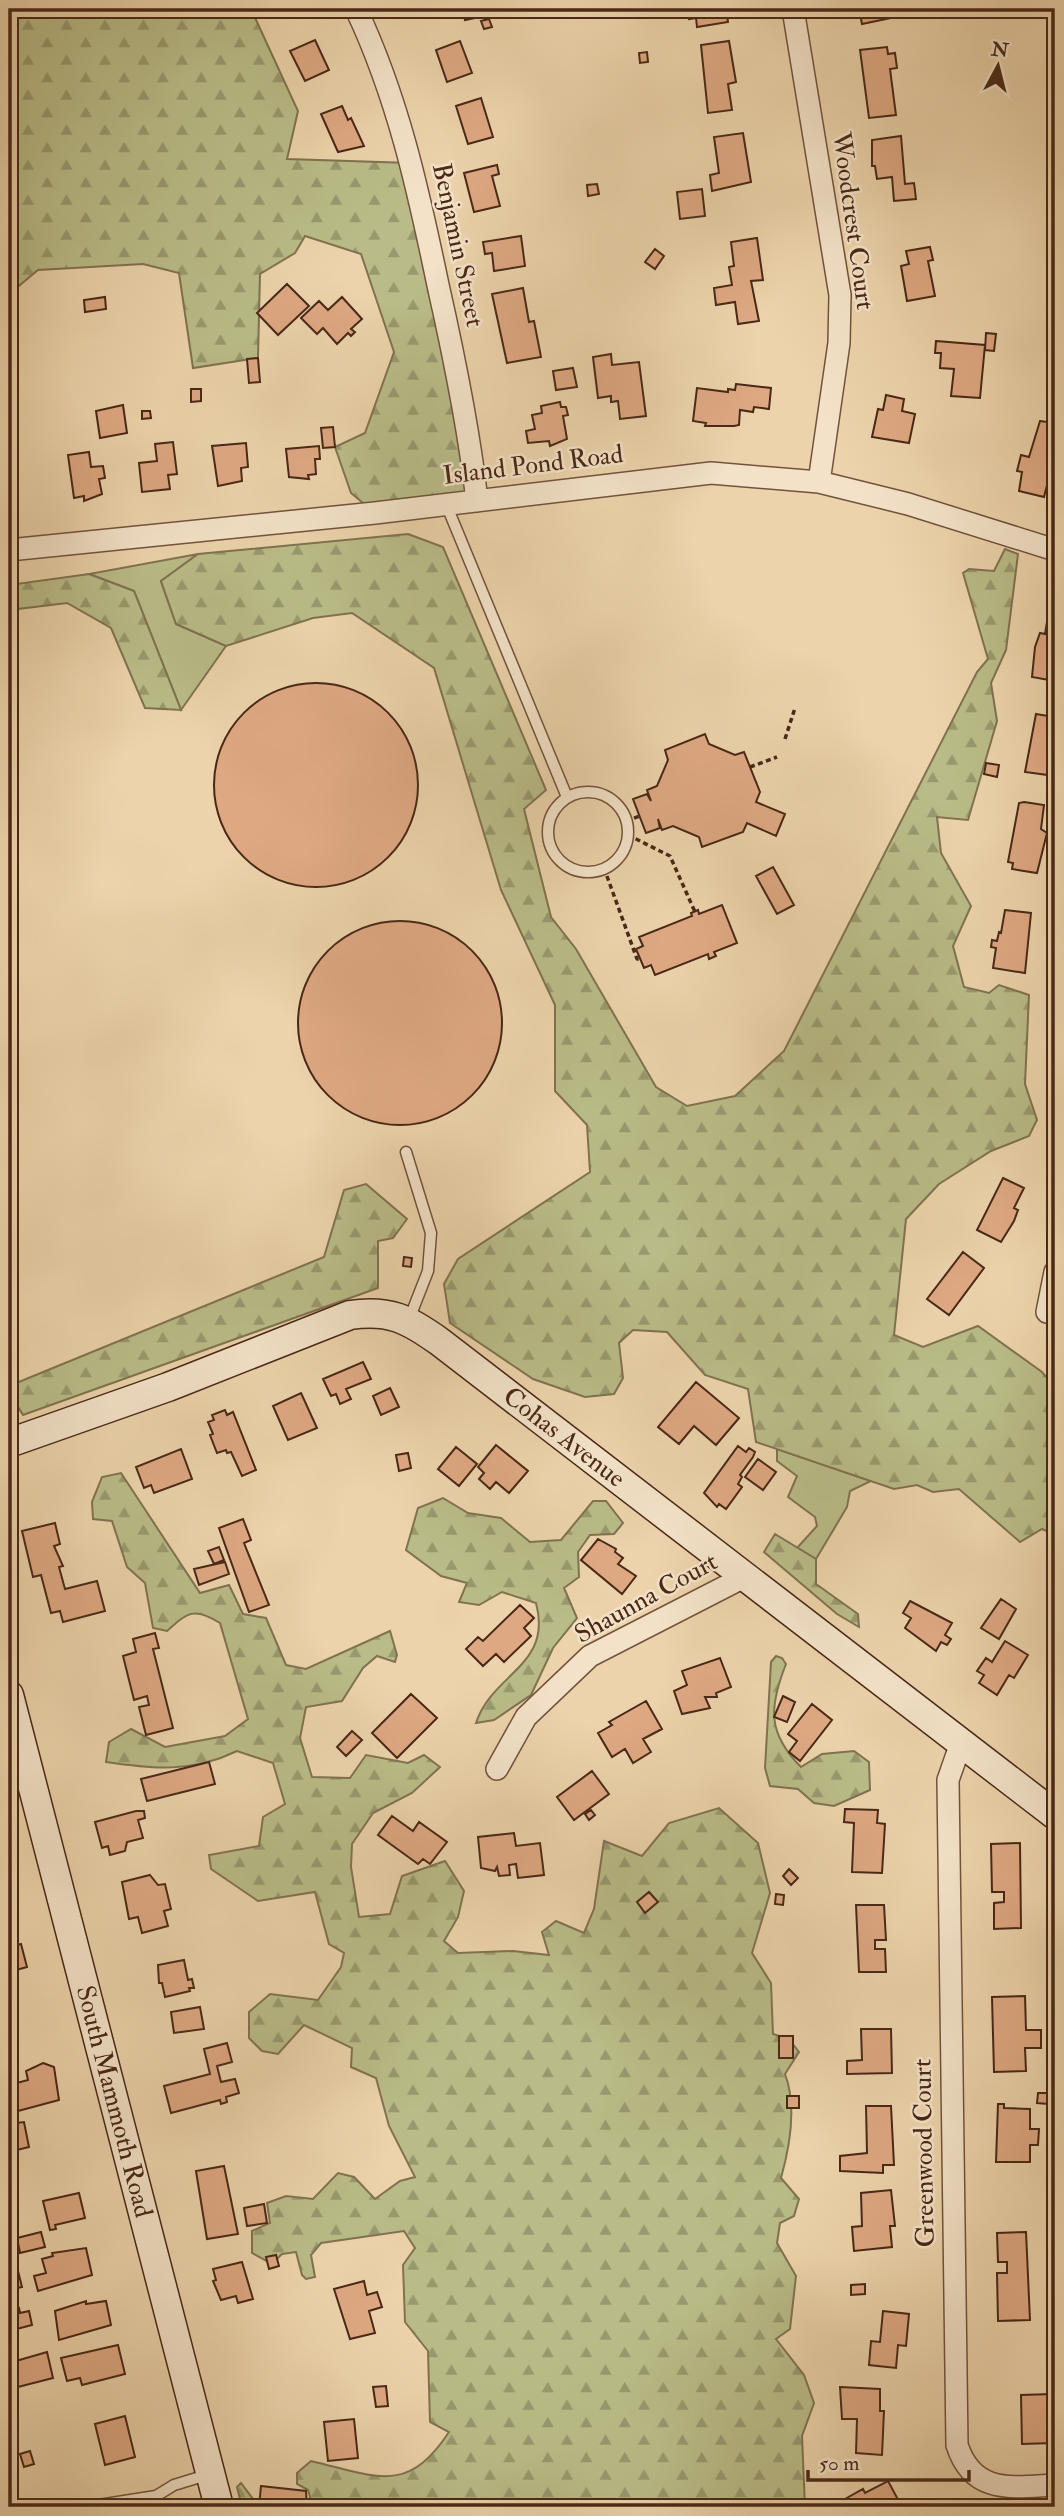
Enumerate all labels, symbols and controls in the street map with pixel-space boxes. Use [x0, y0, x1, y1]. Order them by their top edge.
north arrow [962, 32, 1032, 102]
text: N [989, 37, 1011, 63]
street label: Woodcrest Court [825, 129, 881, 312]
street label: Benjamin Street [425, 160, 491, 330]
street label: Island Pond Road [441, 438, 625, 492]
street label: Cohas Avenue [497, 1380, 632, 1495]
street label: Shaunna Court [569, 1546, 723, 1650]
street label: South Mammoth Road [69, 1982, 160, 2221]
street label: Greenwood Court [906, 2058, 942, 2248]
scale bar [808, 2439, 970, 2483]
text: 50 m [819, 2450, 860, 2477]

